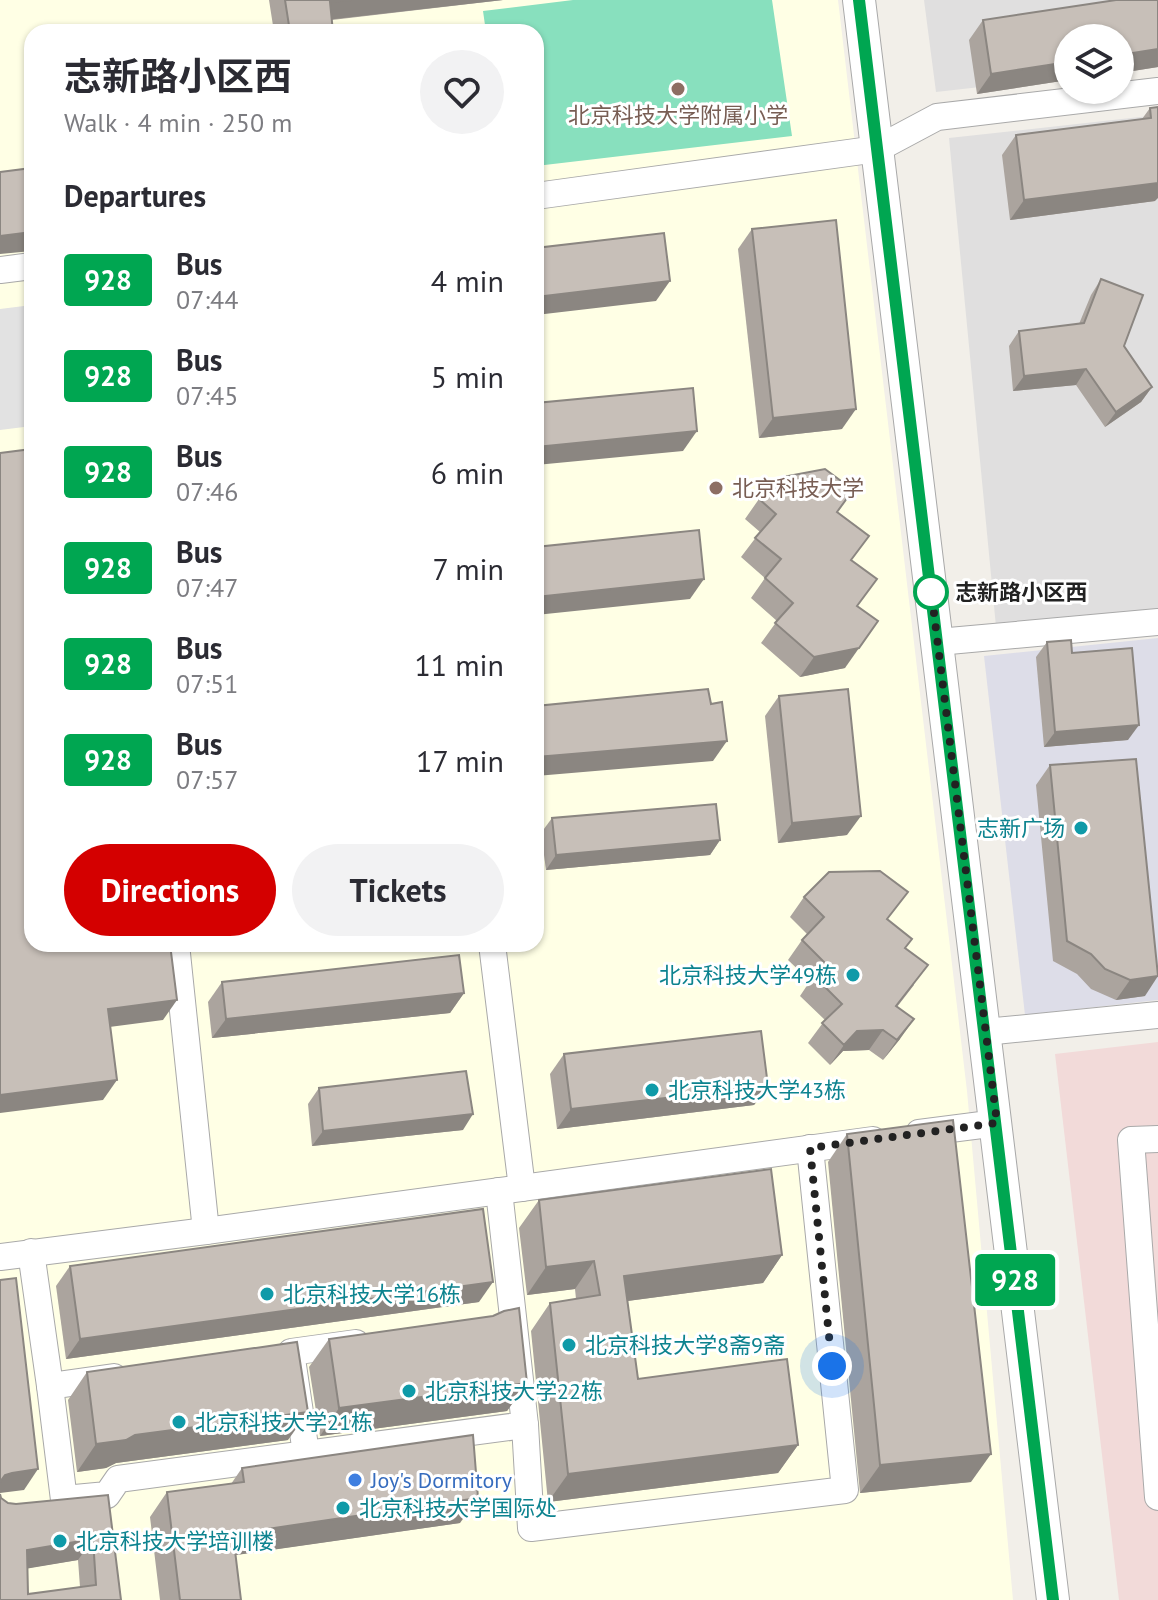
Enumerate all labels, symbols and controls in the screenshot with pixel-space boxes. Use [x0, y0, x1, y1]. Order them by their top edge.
map controls [1054, 24, 1134, 104]
button: layers [1054, 24, 1134, 104]
button: heart [420, 50, 504, 134]
text: 志新路小区西 [64, 51, 292, 100]
marker: 北京科技大学附属小学 [669, 80, 687, 98]
place label: 北京科技大学附属小学 [568, 101, 788, 129]
text: Walk · 4 min · 250 m [64, 106, 292, 139]
text: Departures [64, 176, 206, 215]
text: Bus [176, 244, 223, 283]
text: 928 [84, 261, 132, 298]
text: 4 min [431, 261, 504, 300]
text: 07:44 [176, 283, 238, 316]
text: Bus [176, 340, 223, 379]
text: 928 [84, 357, 132, 394]
text: 5 min [431, 357, 504, 396]
text: 07:45 [176, 379, 238, 412]
text: Bus [176, 436, 223, 475]
text: 928 [84, 453, 132, 490]
text: 6 min [431, 453, 504, 492]
place label: 北京科技大学 [732, 474, 864, 502]
text: 07:46 [176, 475, 238, 508]
marker: 北京科技大学 [707, 479, 725, 497]
text: Bus [176, 532, 223, 571]
text: 928 [84, 549, 132, 586]
text: 7 min [432, 549, 504, 588]
text: 07:47 [176, 571, 238, 604]
marker: 志新路小区西 [914, 575, 948, 609]
place label: 志新路小区西 [955, 578, 1087, 606]
text: Bus [176, 628, 223, 667]
text: 928 [84, 645, 132, 682]
text: 11 min [414, 645, 504, 684]
text: 07:51 [176, 667, 238, 700]
text: Bus [176, 724, 223, 763]
text: 928 [84, 741, 132, 778]
text: 17 min [416, 741, 504, 780]
text: 07:57 [176, 763, 238, 796]
place label: 志新广场 [977, 814, 1065, 842]
marker: 志新广场 [1072, 819, 1090, 837]
button: Directions [64, 844, 276, 936]
button: Tickets [292, 844, 504, 936]
place label: 北京科技大学49栋 [659, 961, 837, 989]
marker: 北京科技大学49栋 [844, 966, 862, 984]
place label: 北京科技大学43栋 [668, 1076, 846, 1104]
marker: 北京科技大学43栋 [643, 1081, 661, 1099]
line badge: 928 [969, 1254, 1061, 1306]
text: 928 [991, 1261, 1039, 1298]
place label: 北京科技大学16栋 [283, 1280, 461, 1308]
marker: 北京科技大学16栋 [258, 1285, 276, 1303]
place label: 北京科技大学8斋9斋 [585, 1331, 785, 1359]
marker: 北京科技大学8斋9斋 [560, 1336, 578, 1354]
your location [812, 1346, 852, 1386]
place label: 北京科技大学22栋 [425, 1377, 603, 1405]
marker: 北京科技大学22栋 [400, 1382, 418, 1400]
place label: 北京科技大学21栋 [195, 1408, 373, 1436]
marker: 北京科技大学21栋 [170, 1413, 188, 1431]
place label: Joy's Dormitory [370, 1466, 513, 1494]
marker: Joy's Dormitory [346, 1471, 364, 1489]
place label: 北京科技大学国际处 [359, 1494, 557, 1522]
marker: 北京科技大学国际处 [334, 1499, 352, 1517]
place label: 北京科技大学培训楼 [76, 1527, 274, 1555]
marker: 北京科技大学培训楼 [51, 1532, 69, 1550]

